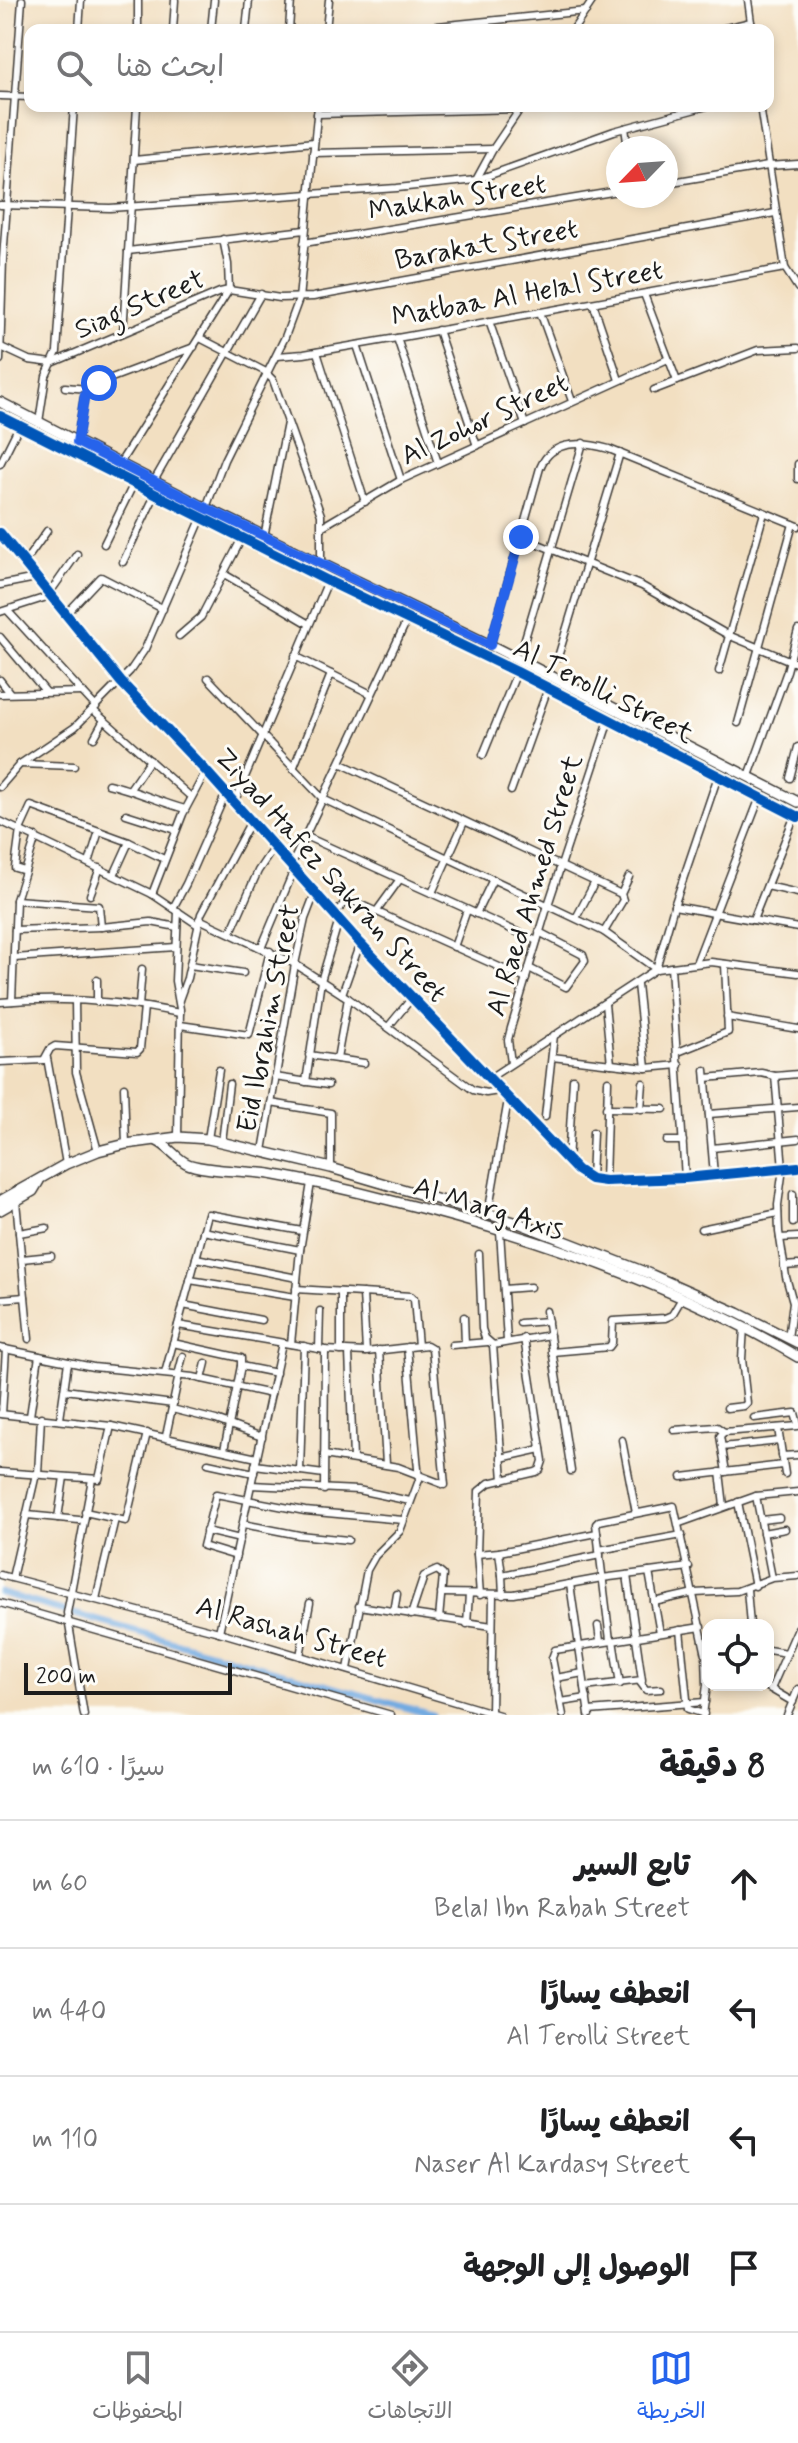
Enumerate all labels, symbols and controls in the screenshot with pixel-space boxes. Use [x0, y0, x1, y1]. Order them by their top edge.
search box [24, 24, 774, 112]
icon: search [52, 46, 96, 90]
text: ابحث هنا [116, 48, 224, 87]
north arrow [606, 136, 678, 208]
street label: Makkah Street [366, 166, 549, 231]
street label: Barakat Street [392, 211, 581, 280]
street label: Matbaa Al Helal Street [389, 252, 666, 337]
street label: Siag Street [69, 261, 212, 352]
route start [81, 365, 117, 401]
street label: Al Zohor Street [395, 365, 575, 475]
route end [503, 519, 539, 555]
street label: Al Terolli Street [506, 631, 700, 754]
street label: Ziyad Hafez Sakran Street [206, 740, 455, 1011]
street label: Al Raed Ahmed Street [478, 750, 593, 1021]
street label: Eid Ibrahim Street [229, 901, 310, 1136]
street label: Al Marg Axis [409, 1169, 568, 1250]
street label: Al Rashah Street [192, 1588, 391, 1678]
map controls [702, 1619, 774, 1691]
button: locate [702, 1619, 774, 1691]
scale bar [24, 1659, 232, 1695]
text: 200 m [36, 1663, 96, 1691]
text: 8 دقيقة [659, 1744, 766, 1789]
text: سيرًا · 610 m [32, 1751, 165, 1785]
text: تابع السير [575, 1847, 690, 1886]
icon: ahead [722, 1862, 766, 1906]
text: 60 m [32, 1867, 88, 1901]
text: Belal Ibn Rabah Street [434, 1892, 690, 1926]
text: انعطف يسارًا [540, 1975, 690, 2014]
icon: left [722, 1990, 766, 2034]
text: 440 m [32, 1995, 106, 2029]
text: Al Terolli Street [506, 2020, 690, 2054]
text: انعطف يسارًا [540, 2103, 690, 2142]
icon: left [722, 2118, 766, 2162]
text: 110 m [32, 2123, 98, 2157]
text: Naser Al Kardasy Street [414, 2148, 690, 2182]
icon: arrive [722, 2246, 766, 2290]
text: الوصول إلى الوجهة [463, 2248, 690, 2287]
tab: المحفوظات [92, 2346, 183, 2430]
tab: الاتجاهات [368, 2346, 452, 2430]
tab: الخريطة [637, 2346, 706, 2430]

